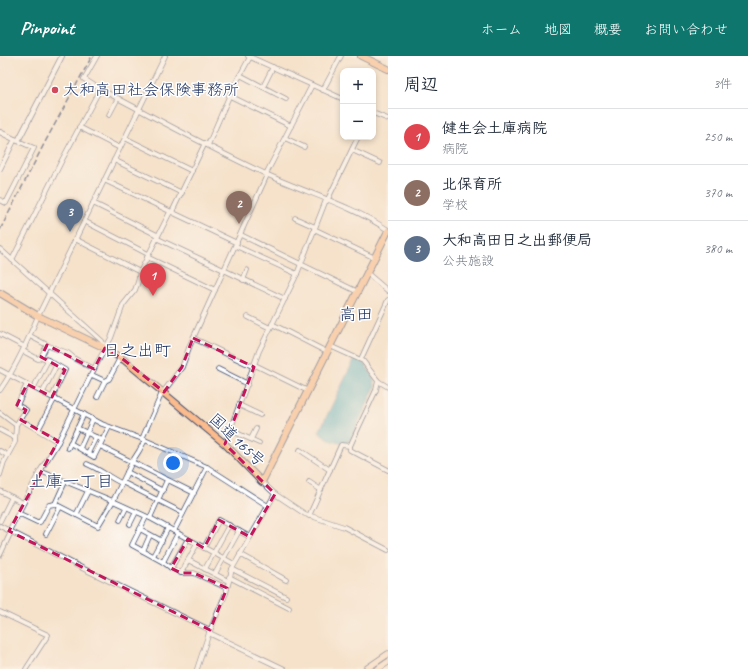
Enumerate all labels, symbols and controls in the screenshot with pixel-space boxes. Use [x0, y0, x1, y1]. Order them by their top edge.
text: Pinpoint [20, 16, 74, 40]
text: ホーム [481, 21, 522, 38]
text: 地図 [544, 21, 572, 38]
text: 概要 [594, 21, 622, 38]
text: お問い合わせ [644, 21, 728, 38]
map controls [340, 68, 376, 140]
button: + [340, 68, 376, 104]
text: 周辺 [404, 74, 438, 95]
text: 3件 [713, 76, 732, 92]
place label: 大和高田社会保険事務所 [63, 80, 239, 100]
marker: 大和高田社会保険事務所 [50, 85, 60, 95]
button: − [340, 104, 376, 140]
text: 健生会土庫病院 [442, 119, 547, 138]
text: 1 [414, 129, 420, 145]
text: 250 m [704, 129, 732, 145]
text: 病院 [442, 141, 468, 157]
text: 北保育所 [442, 175, 502, 194]
text: 2 [414, 185, 420, 201]
text: 370 m [704, 185, 732, 201]
pin: 2 [226, 191, 252, 224]
text: 学校 [442, 197, 468, 213]
pin: 3 [57, 199, 83, 232]
text: 大和高田日之出郵便局 [442, 231, 592, 250]
text: 3 [414, 241, 420, 257]
text: 380 m [704, 241, 732, 257]
text: 公共施設 [442, 253, 494, 269]
pin: 1 [140, 263, 166, 296]
district label: 高田 [339, 304, 373, 325]
district label: 日之出町 [103, 340, 171, 361]
street label: 国道165号 [205, 409, 269, 471]
your location [163, 453, 183, 473]
district label: 土庫一丁目 [29, 471, 114, 492]

